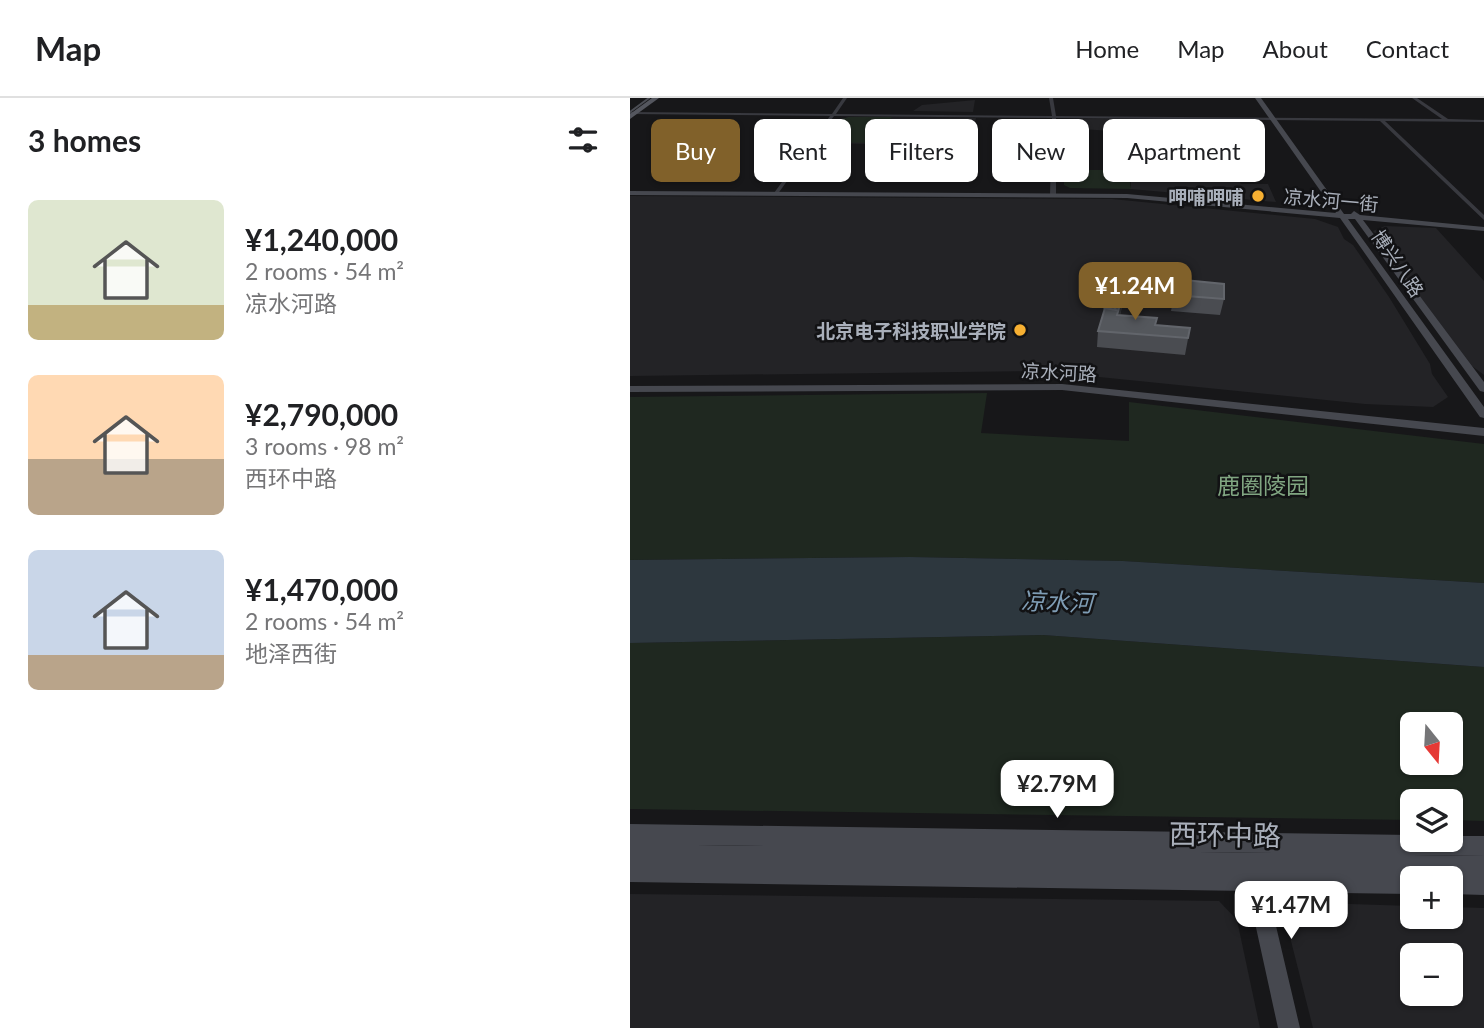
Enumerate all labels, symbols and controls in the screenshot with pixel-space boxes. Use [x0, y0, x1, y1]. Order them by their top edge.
text: Map [35, 28, 101, 68]
text: Home [1075, 34, 1139, 63]
text: Map [1177, 34, 1225, 63]
text: About [1263, 34, 1328, 63]
text: Contact [1366, 34, 1449, 63]
chip: Buy [651, 119, 740, 182]
chip: Rent [754, 119, 851, 182]
chip: Filters [865, 119, 978, 182]
chip: New [992, 119, 1089, 182]
chip: Apartment [1103, 119, 1265, 182]
icon: filters [564, 121, 602, 159]
text: 3 homes [28, 122, 141, 158]
street label: 凉水河一街 [1283, 184, 1379, 216]
place label: 呷哺呷哺 [1168, 185, 1244, 208]
marker: 呷哺呷哺 [1250, 188, 1266, 204]
text: ¥1,240,000 [245, 221, 398, 257]
street label: 博兴八路 [1367, 225, 1429, 301]
icon: home [84, 228, 168, 312]
text: 2 rooms · 54 m² [245, 257, 404, 285]
pin: ¥1.24M [1078, 262, 1192, 322]
text: ¥1.24M [1095, 271, 1175, 299]
text: 凉水河路 [245, 289, 337, 317]
place label: 北京电子科技职业学院 [816, 319, 1006, 342]
marker: 北京电子科技职业学院 [1012, 322, 1028, 338]
street label: 凉水河路 [1020, 359, 1098, 385]
text: ¥2,790,000 [245, 396, 398, 432]
icon: home [84, 403, 168, 487]
text: 3 rooms · 98 m² [245, 432, 404, 460]
text: 西环中路 [245, 464, 337, 492]
park label: 鹿圈陵园 [1217, 471, 1309, 499]
text: ¥1,470,000 [245, 571, 398, 607]
icon: home [84, 578, 168, 662]
water label: 凉水河 [1021, 585, 1097, 617]
text: 2 rooms · 54 m² [245, 607, 404, 635]
text: 地泽西街 [245, 639, 337, 667]
north arrow [1400, 712, 1463, 775]
map controls [1400, 712, 1463, 1006]
pin: ¥2.79M [1000, 760, 1114, 820]
text: ¥2.79M [1017, 769, 1097, 797]
button: layers [1400, 789, 1463, 852]
street label: 西环中路 [1169, 816, 1281, 852]
button: + [1400, 866, 1463, 929]
pin: ¥1.47M [1234, 882, 1348, 941]
text: ¥1.47M [1251, 890, 1331, 918]
button: − [1400, 943, 1463, 1006]

